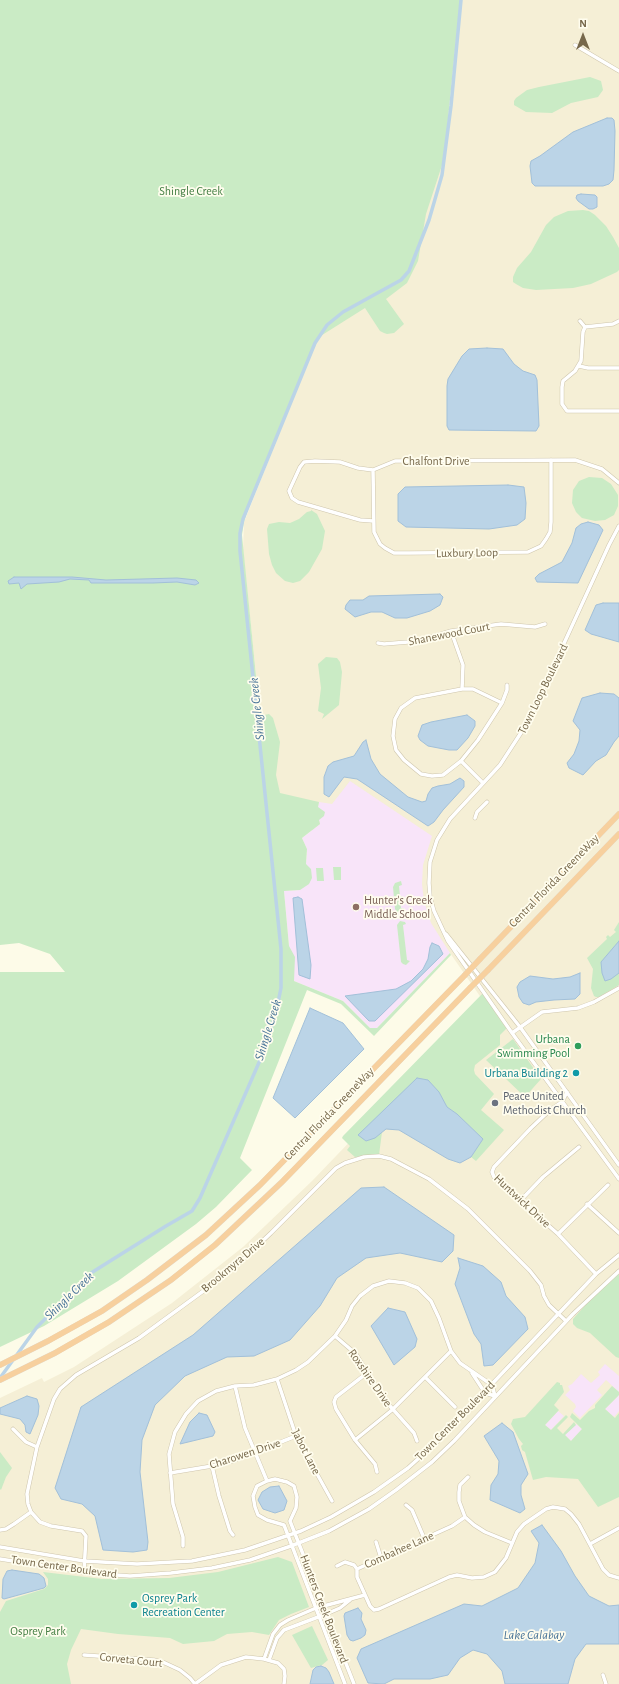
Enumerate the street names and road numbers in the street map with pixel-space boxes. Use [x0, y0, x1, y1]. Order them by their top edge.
street label: Chalfont Drive [402, 454, 470, 468]
street label: Luxbury Loop [436, 545, 498, 561]
street label: Shanewood Court [407, 619, 491, 649]
street label: Town Loop Boulevard [515, 641, 571, 737]
street label: Central Florida GreeneWay [506, 831, 602, 931]
street label: Central Florida GreeneWay [281, 1064, 377, 1164]
street label: Huntwick Drive [491, 1171, 553, 1231]
street label: Brookmyra Drive [198, 1234, 268, 1296]
street label: Roxshire Drive [345, 1346, 395, 1410]
street label: Town Center Boulevard [412, 1378, 498, 1464]
street label: Jabot Lane [288, 1427, 324, 1477]
street label: Charowen Drive [208, 1436, 282, 1472]
street label: Combahee Lane [362, 1528, 436, 1572]
street label: Town Center Boulevard [10, 1552, 118, 1582]
street label: Hunters Creek Boulevard [297, 1553, 351, 1665]
street label: Corveta Court [99, 1650, 163, 1670]

